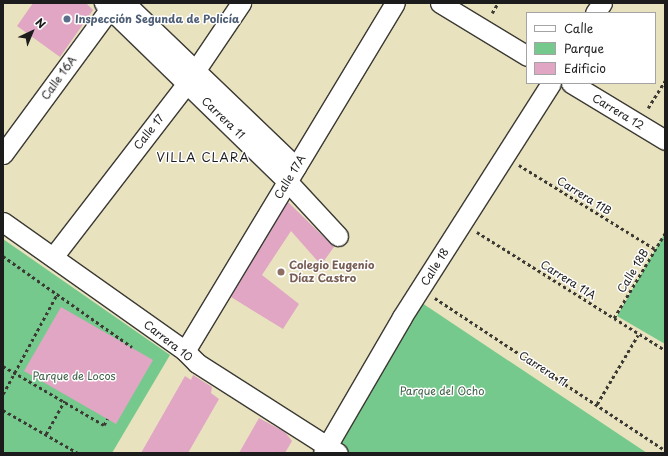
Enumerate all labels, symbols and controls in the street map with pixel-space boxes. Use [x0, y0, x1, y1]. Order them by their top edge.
north arrow [12, 12, 52, 52]
place label: Inspección Segunda de Policía [75, 12, 239, 26]
legend [526, 12, 656, 84]
text: N [32, 14, 50, 32]
marker: Inspección Segunda de Policía [62, 14, 72, 24]
text: Calle [564, 19, 593, 37]
text: Parque [564, 39, 604, 57]
street label: Calle 16A [39, 53, 79, 103]
text: Edificio [564, 59, 606, 77]
street label: Carrera 12 [590, 91, 646, 133]
street label: Carrera 11 [199, 94, 247, 142]
street label: Calle 17 [131, 112, 167, 152]
district label: VILLA CLARA [157, 151, 249, 165]
street label: Calle 17A [272, 152, 308, 202]
street label: Carrera 11B [554, 174, 614, 218]
street label: Calle 18 [418, 246, 452, 288]
street label: Calle 18B [615, 246, 651, 296]
street label: Carrera 11A [538, 258, 598, 302]
place label: Colegio Eugenio Díaz Castro [289, 259, 375, 285]
marker: Colegio Eugenio Díaz Castro [276, 267, 286, 277]
street label: Carrera 10 [141, 318, 195, 364]
street label: Carrera 11 [516, 349, 570, 389]
park label: Parque de Locos [32, 369, 116, 383]
park label: Parque del Ocho [399, 384, 485, 398]

